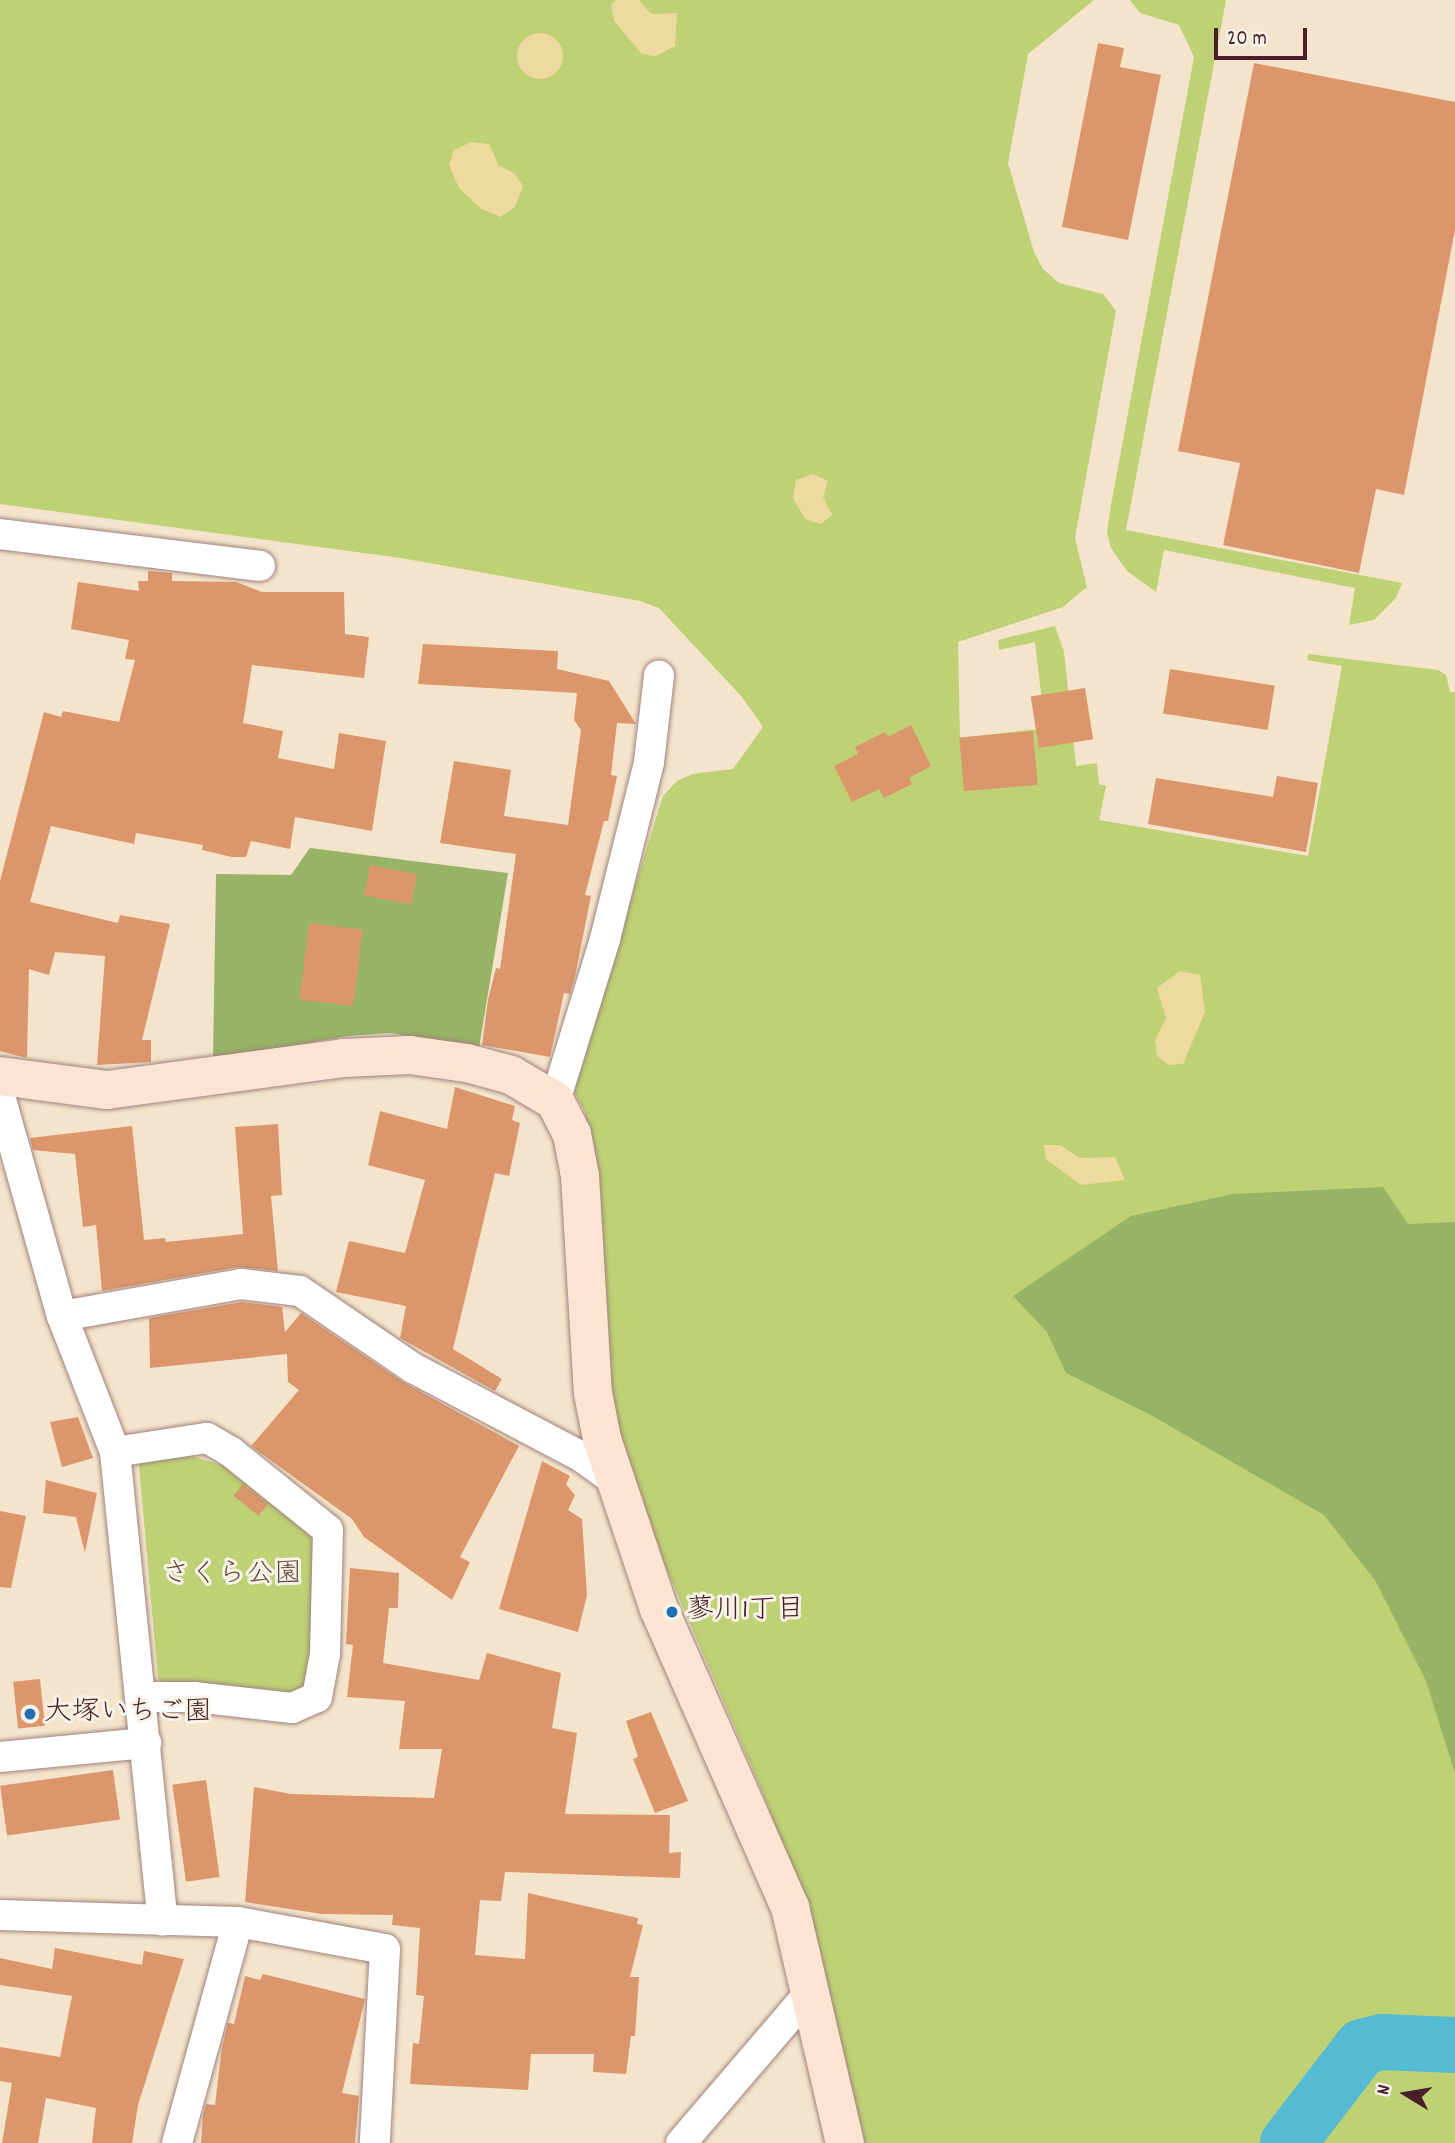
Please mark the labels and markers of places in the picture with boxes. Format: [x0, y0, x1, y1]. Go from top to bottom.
place label: 蓼川1丁目 [686, 1595, 804, 1629]
marker: 蓼川1丁目 [664, 1604, 680, 1620]
place label: 大塚いちご園 [44, 1697, 212, 1731]
marker: 大塚いちご園 [22, 1706, 38, 1722]

